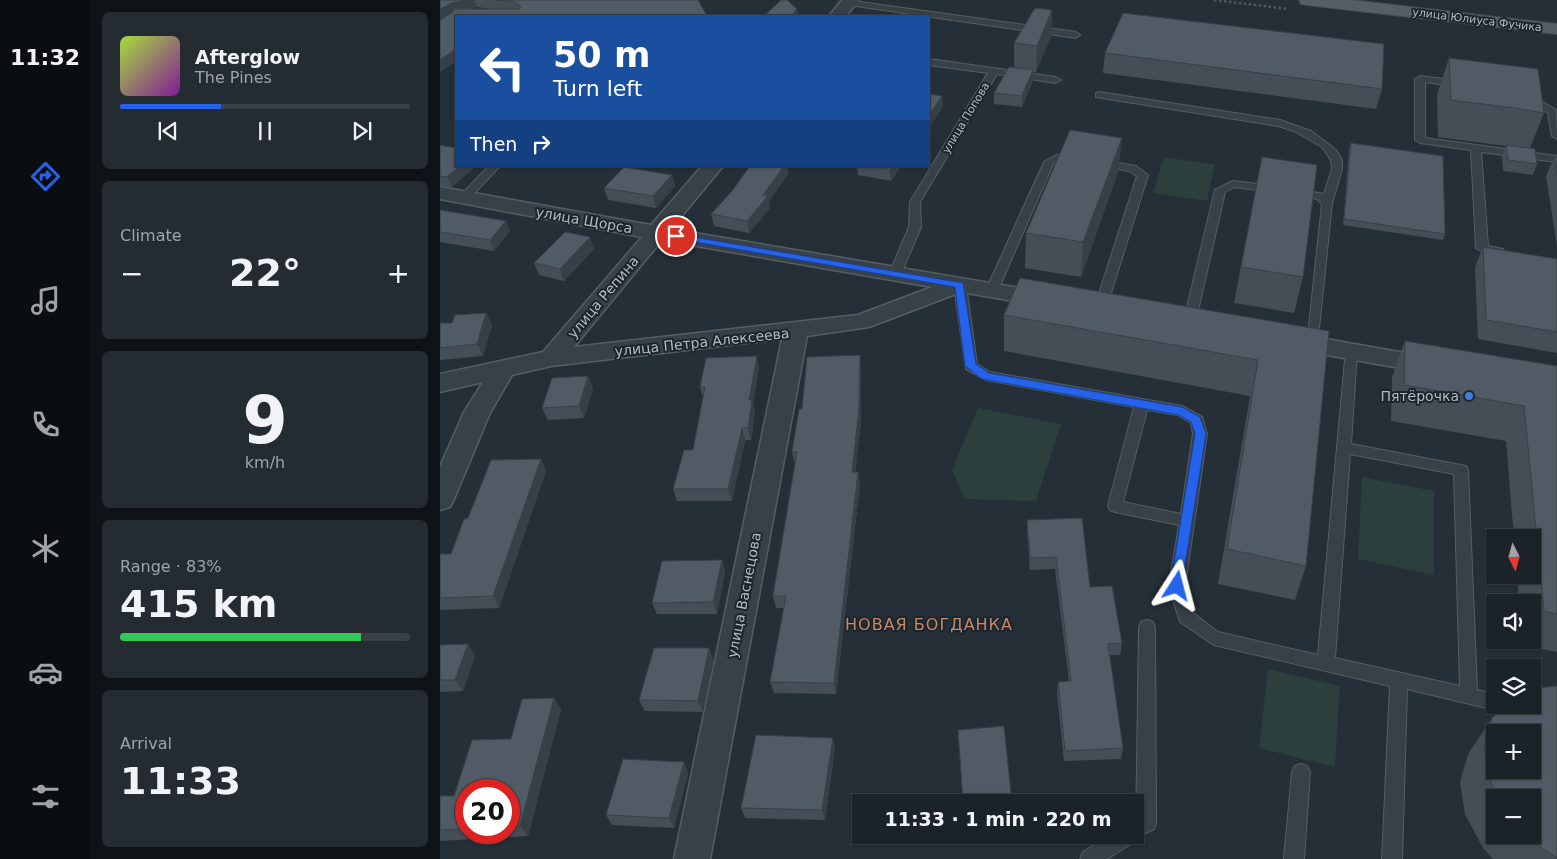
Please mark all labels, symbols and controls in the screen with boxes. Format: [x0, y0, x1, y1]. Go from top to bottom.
street label: улица Юлиуса Фучика [1412, 6, 1542, 34]
icon: left [470, 35, 535, 100]
text: 50 m [553, 35, 650, 75]
text: 11:32 [10, 45, 80, 70]
text: Afterglow [195, 46, 300, 68]
text: The Pines [195, 68, 272, 87]
text: Turn left [553, 76, 642, 101]
street label: улица Попова [940, 80, 992, 156]
icon: previous [154, 117, 182, 145]
icon: pause [251, 117, 279, 145]
icon: next [348, 117, 376, 145]
icon: right [527, 130, 555, 158]
text: Then [470, 133, 517, 155]
icon: directions [28, 159, 63, 194]
street label: улица Щорса [534, 204, 634, 236]
pin [655, 215, 697, 257]
icon: arrive [662, 222, 690, 250]
text: Climate [120, 226, 182, 245]
text: 22° [229, 251, 301, 295]
street label: улица Репина [564, 253, 642, 341]
text: − [120, 257, 143, 290]
text: + [387, 257, 410, 290]
icon: music [28, 283, 63, 318]
street label: улица Петра Алексеева [614, 325, 790, 359]
text: 9 [242, 383, 288, 458]
place label: Пятёрочка [1381, 388, 1459, 404]
marker: Пятёрочка [1463, 390, 1475, 402]
icon: phone [28, 407, 63, 442]
text: km/h [245, 453, 285, 472]
north arrow [1486, 529, 1541, 584]
map controls [1486, 529, 1541, 844]
icon: climate [28, 531, 63, 566]
street label: улица Васнецова [724, 531, 764, 659]
text: Range · 83% [120, 557, 222, 576]
position arrow [1150, 559, 1202, 611]
text: 415 km [120, 582, 277, 626]
button: sound [1486, 594, 1541, 649]
district label: НОВАЯ БОГДАНКА [845, 615, 1013, 634]
icon: car [28, 655, 63, 690]
button: layers [1486, 659, 1541, 714]
button: + [1486, 724, 1541, 779]
text: Arrival [120, 734, 172, 753]
text: 11:33 [120, 759, 241, 803]
icon: filters [28, 779, 63, 814]
speed limit sign: 20 [455, 779, 520, 844]
button: − [1486, 789, 1541, 844]
text: 11:33 · 1 min · 220 m [884, 808, 1112, 830]

